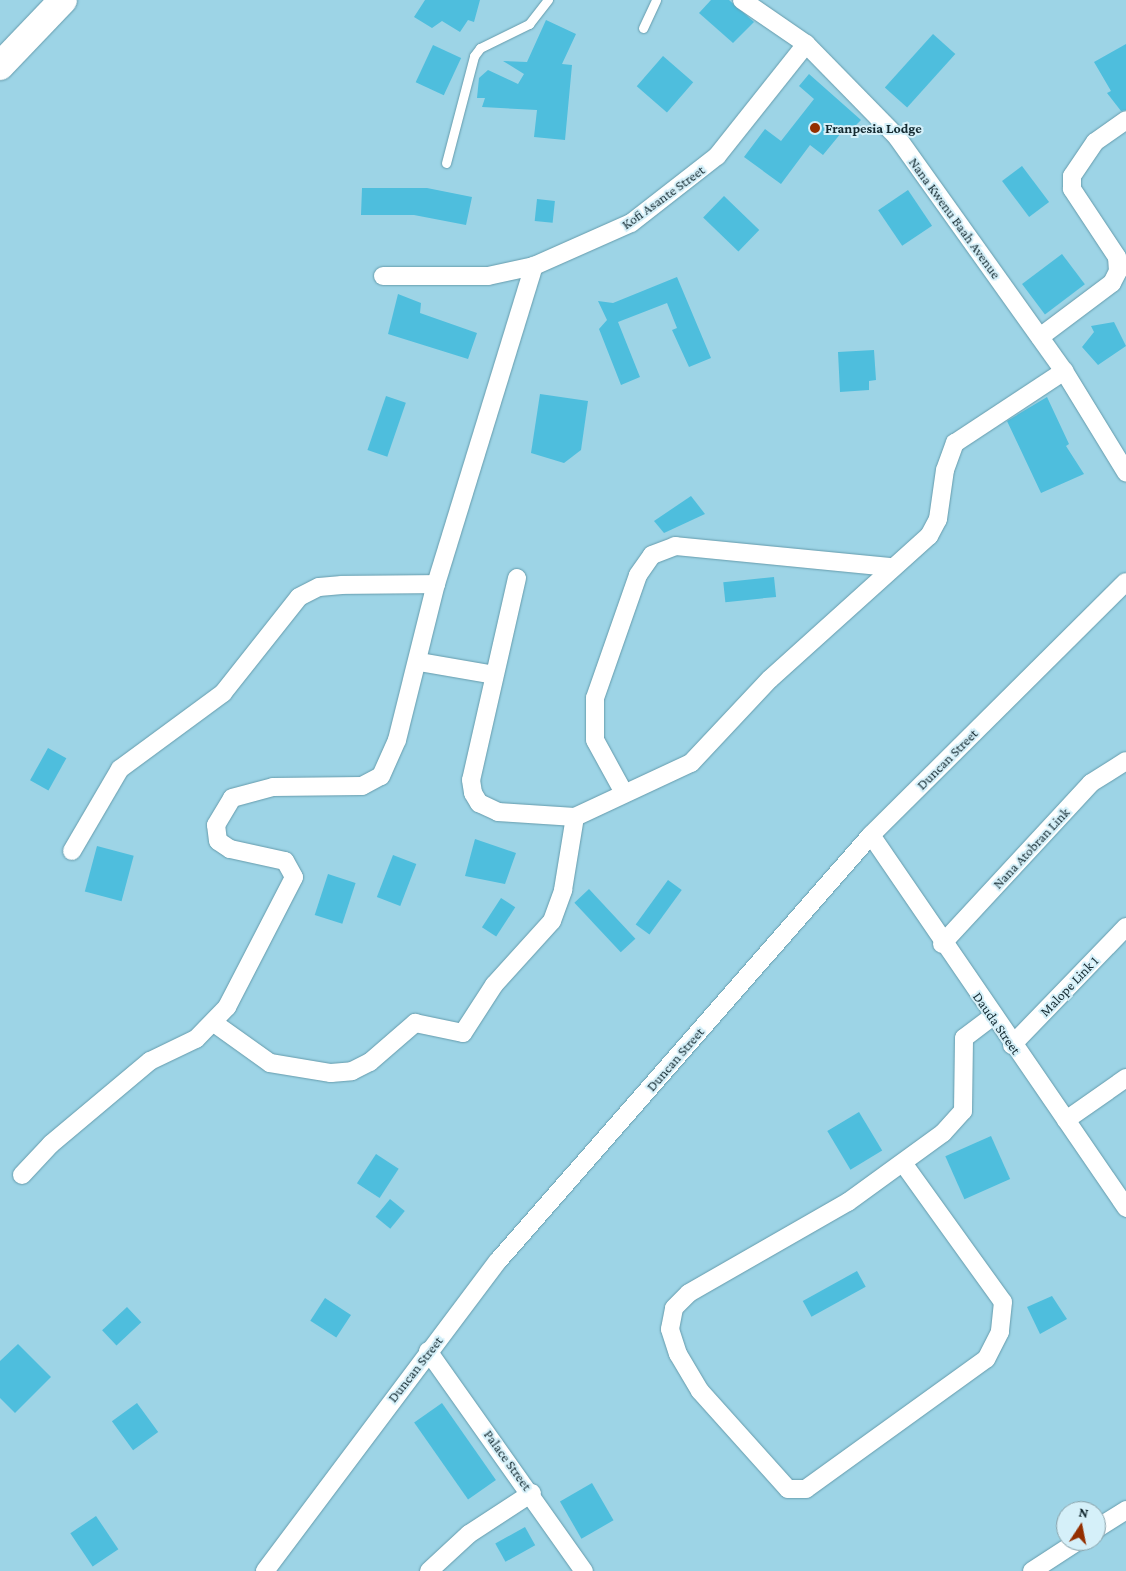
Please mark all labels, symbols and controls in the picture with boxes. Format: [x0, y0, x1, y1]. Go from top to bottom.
place label: Franpesia Lodge [825, 120, 922, 136]
marker: Franpesia Lodge [809, 122, 821, 134]
street label: Nana Kwenu Baah Avenue [905, 154, 1005, 282]
street label: Kofi Asante Street [618, 161, 708, 233]
street label: Duncan Street [913, 725, 981, 793]
street label: Nana Atobran Link [989, 804, 1073, 892]
street label: Malope Link 1 [1036, 952, 1102, 1020]
street label: Dauda Street [969, 988, 1025, 1058]
street label: Duncan Street [643, 1023, 707, 1095]
street label: Duncan Street [384, 1333, 446, 1405]
street label: Palace Street [480, 1426, 536, 1494]
north arrow [1056, 1501, 1106, 1551]
text: N [1077, 1503, 1090, 1521]

